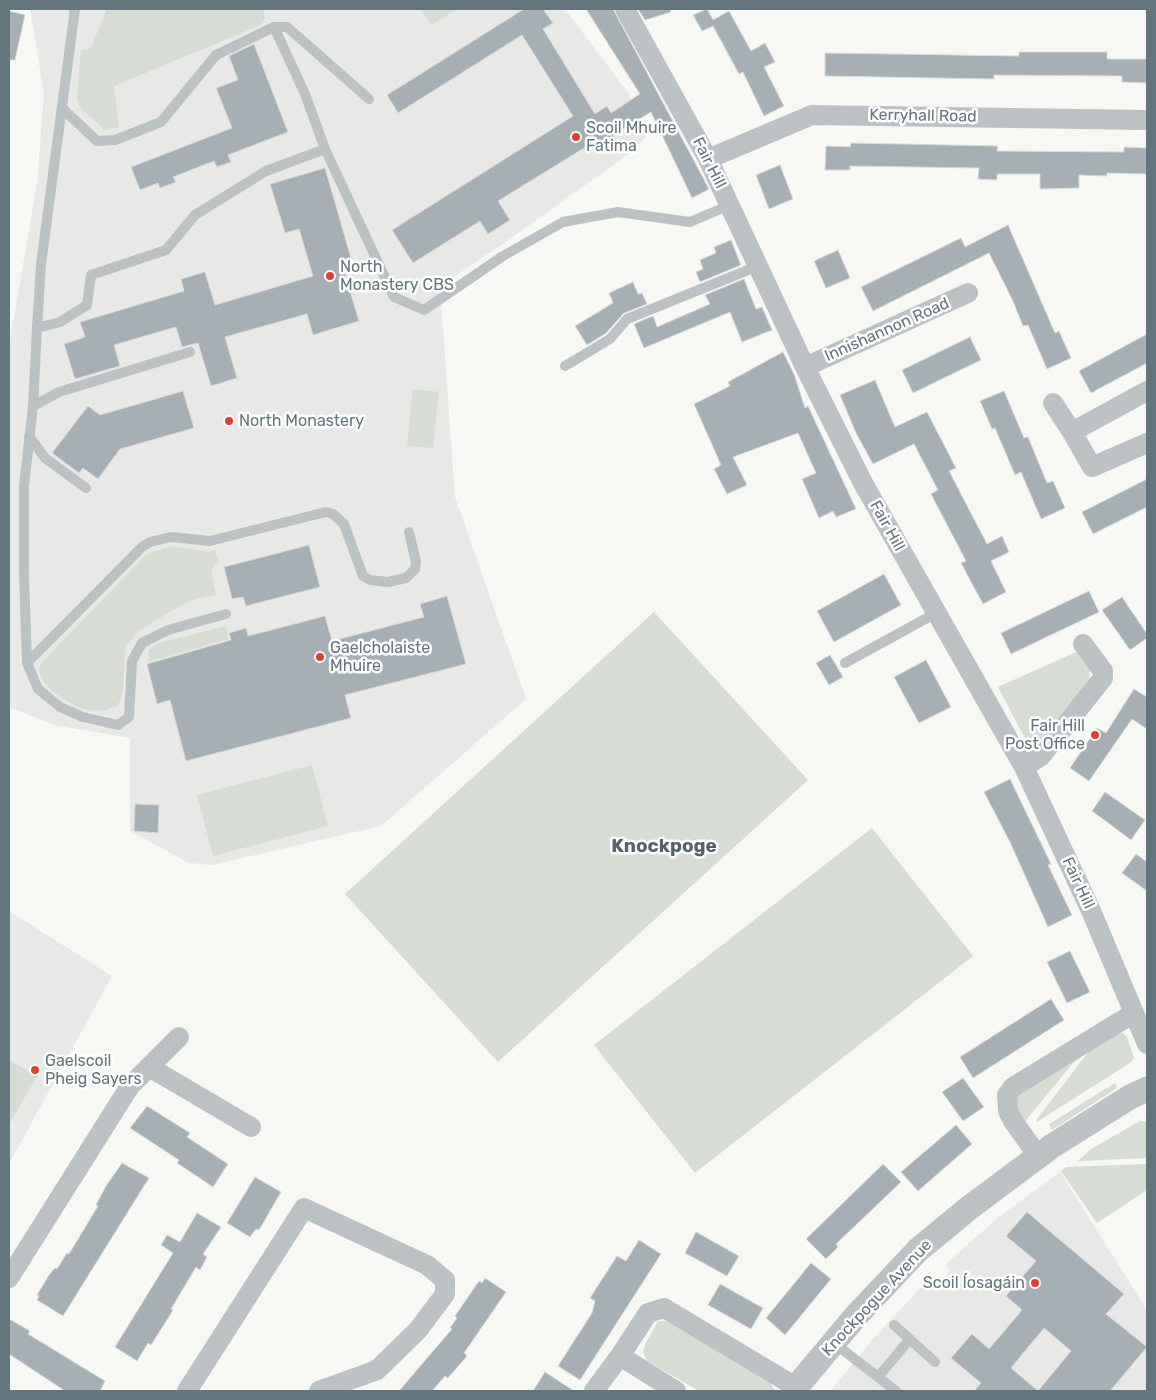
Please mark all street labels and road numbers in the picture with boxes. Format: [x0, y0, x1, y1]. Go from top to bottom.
street label: Kerryhall Road [869, 105, 977, 127]
street label: Fair Hill [688, 134, 730, 192]
street label: Innishannon Road [822, 294, 952, 366]
street label: Fair Hill [865, 497, 909, 555]
street label: Fair Hill [1058, 854, 1098, 912]
street label: Knockpogue Avenue [818, 1236, 936, 1360]

